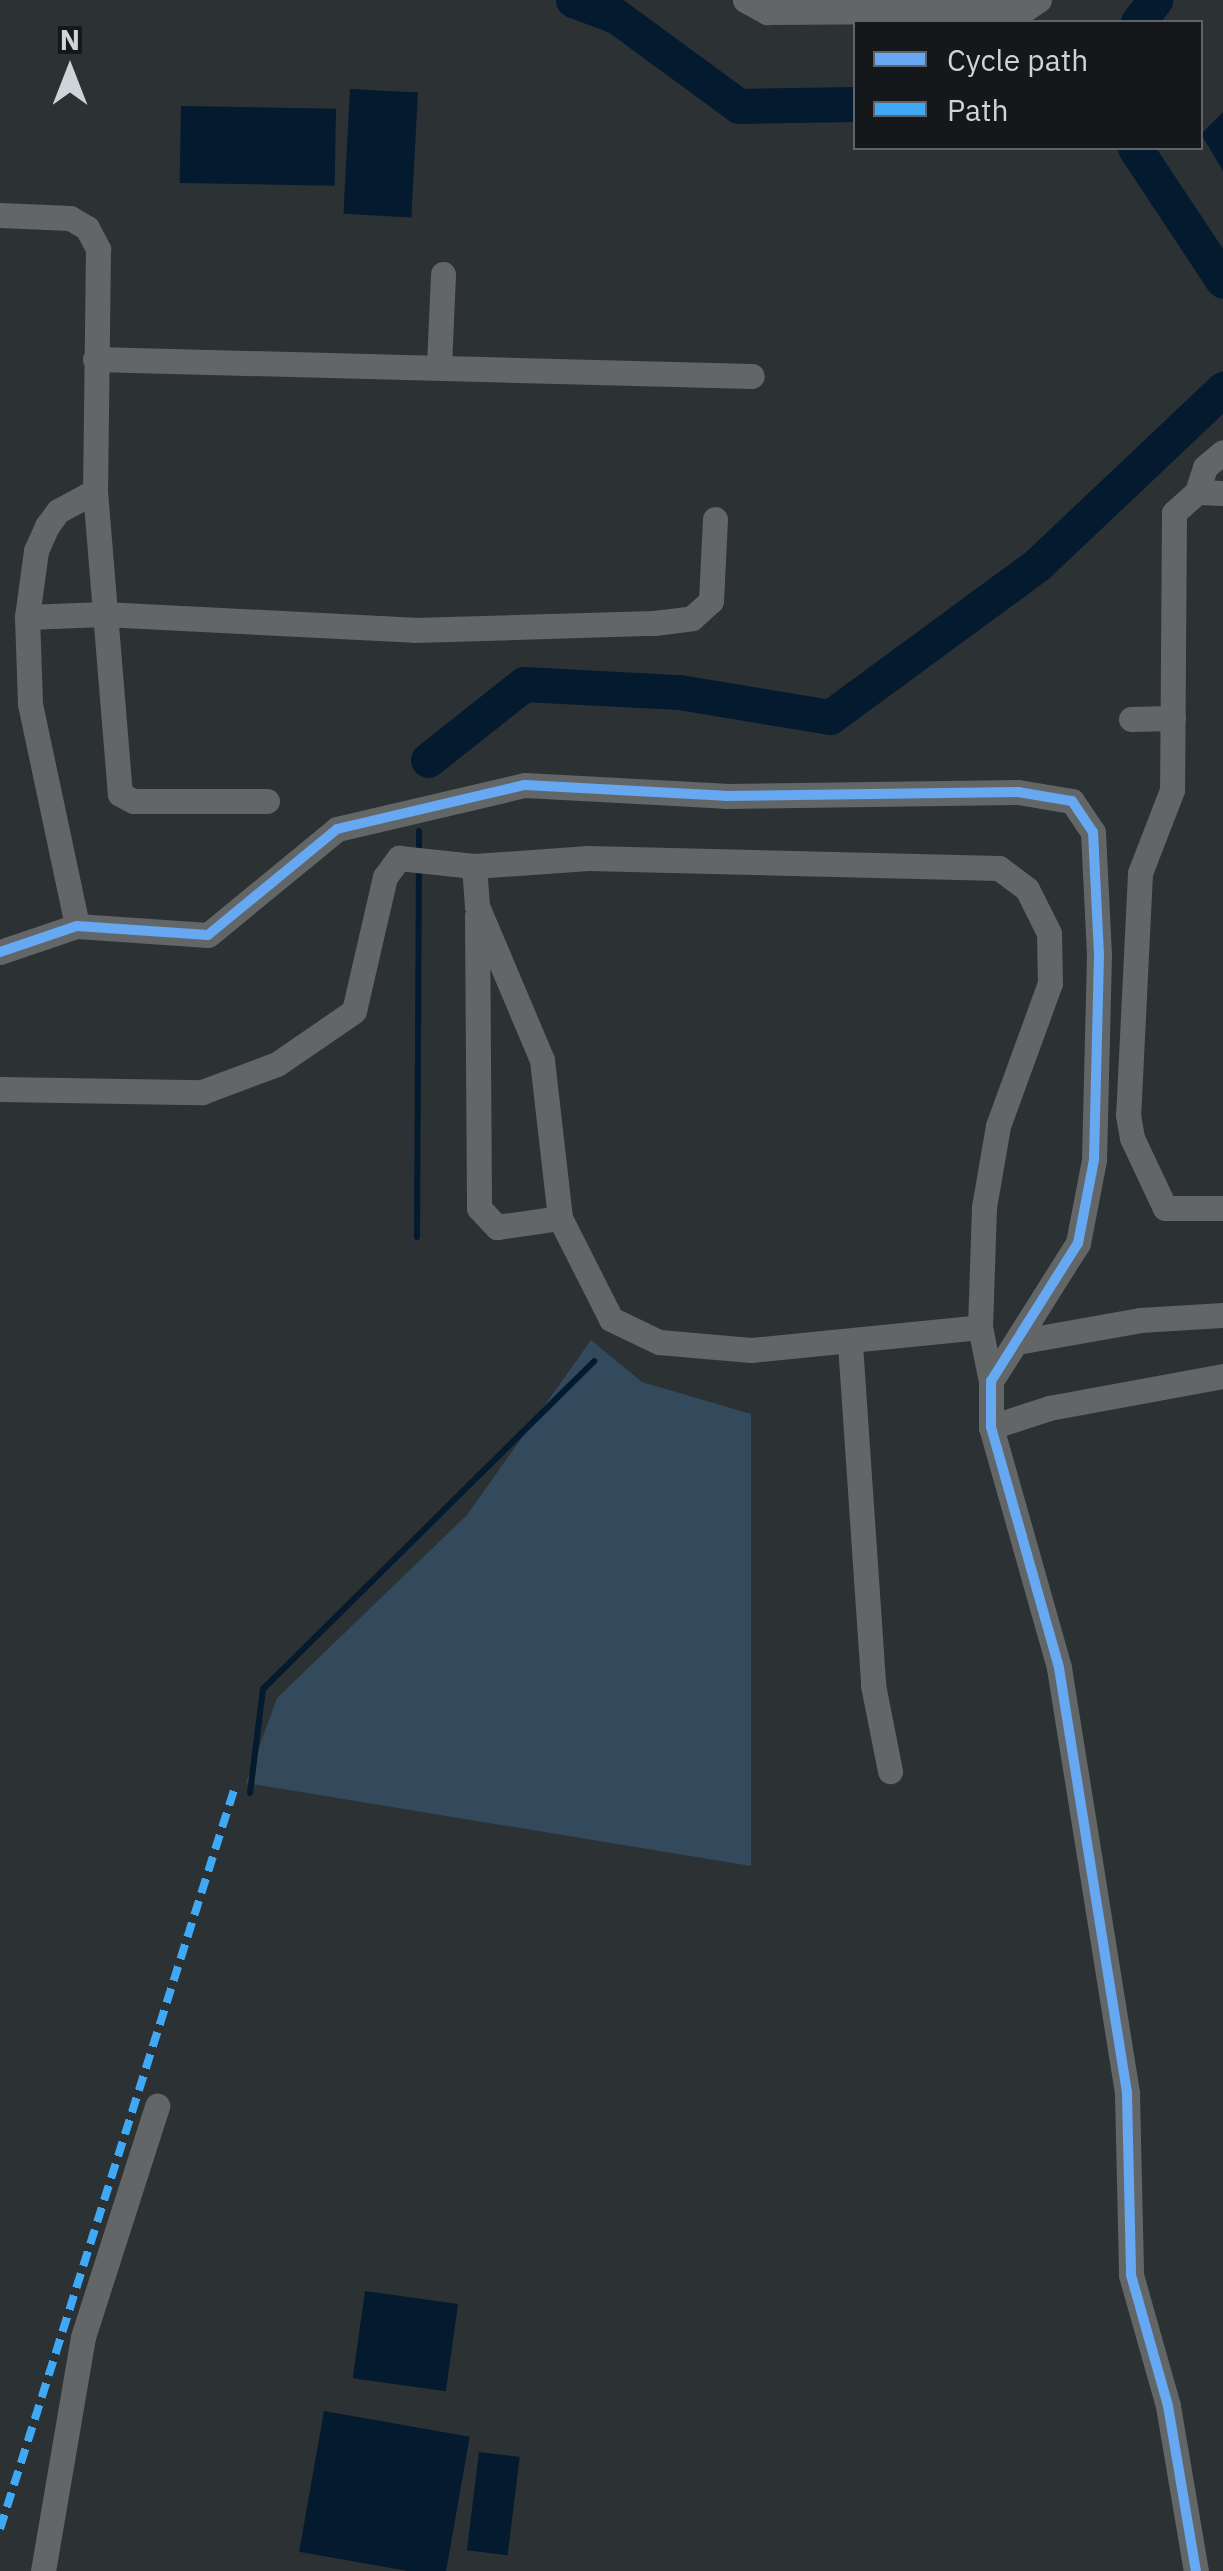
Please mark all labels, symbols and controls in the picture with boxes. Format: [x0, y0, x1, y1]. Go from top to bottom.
north arrow [20, 20, 120, 120]
legend [853, 20, 1203, 150]
text: N [60, 21, 80, 58]
text: Cycle path [947, 40, 1088, 79]
text: Path [947, 90, 1008, 129]

